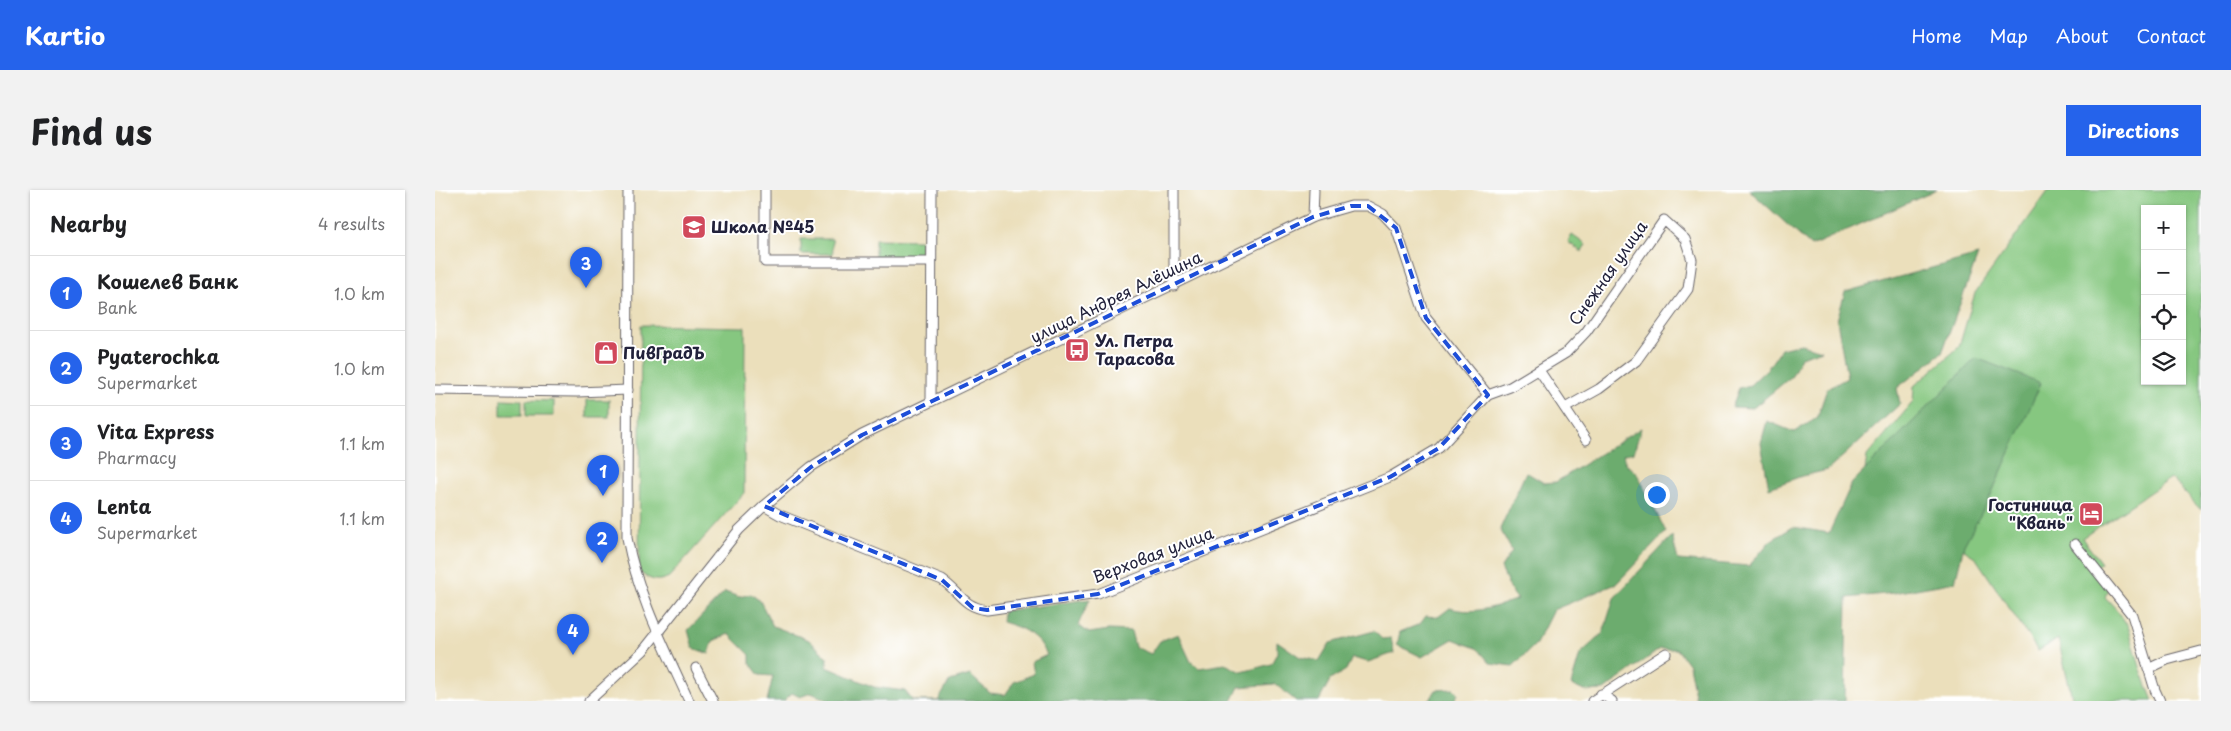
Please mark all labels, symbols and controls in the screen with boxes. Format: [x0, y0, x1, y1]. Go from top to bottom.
text: Kartio [25, 17, 105, 53]
text: Home [1911, 22, 1961, 49]
text: Map [1989, 22, 2028, 49]
text: About [2056, 22, 2108, 49]
text: Contact [2136, 22, 2206, 49]
text: Find us [30, 104, 152, 157]
button: Directions [2066, 105, 2201, 156]
map controls [2141, 205, 2186, 385]
button: + [2141, 205, 2186, 250]
text: Nearby [50, 207, 127, 239]
text: 4 results [318, 211, 385, 235]
school or university icon: Школа №45 [681, 214, 707, 240]
place label: Школа №45 [711, 214, 814, 238]
street label: Снежная улица [1562, 215, 1652, 330]
street label: улица Андрея Алёшина [1026, 244, 1205, 348]
pin: 3 [570, 247, 602, 288]
button: − [2141, 250, 2186, 295]
text: Кошелев Банк [97, 267, 238, 295]
text: 1 [62, 281, 70, 305]
text: 1.0 km [334, 281, 385, 305]
text: Bank [97, 295, 137, 319]
button: locate [2141, 295, 2186, 340]
place label: Ул. Петра Тарасова [1095, 328, 1175, 370]
bus stop icon: Ул. Петра Тарасова [1064, 337, 1090, 363]
shop icon: ПивГрадЪ [593, 340, 619, 366]
place label: ПивГрадЪ [623, 340, 705, 364]
button: layers [2141, 340, 2186, 385]
text: Pyaterochka [97, 342, 220, 370]
text: 2 [60, 356, 72, 380]
text: 1.0 km [334, 356, 385, 380]
text: Supermarket [97, 370, 197, 394]
text: Vita Express [97, 417, 214, 445]
text: 3 [61, 431, 71, 455]
text: 1.1 km [339, 431, 385, 455]
text: Pharmacy [97, 445, 177, 469]
pin: 1 [587, 455, 619, 496]
your location [1644, 482, 1670, 508]
text: Lenta [97, 492, 151, 520]
place label: Гостиница "Квань" [1988, 492, 2073, 534]
hotel icon: Гостиница "Квань" [2078, 501, 2104, 527]
text: 4 [61, 506, 71, 530]
text: 1.1 km [339, 506, 385, 530]
text: Supermarket [97, 520, 197, 544]
street label: Верховая улица [1089, 520, 1217, 588]
pin: 2 [586, 522, 618, 563]
pin: 4 [557, 614, 589, 655]

